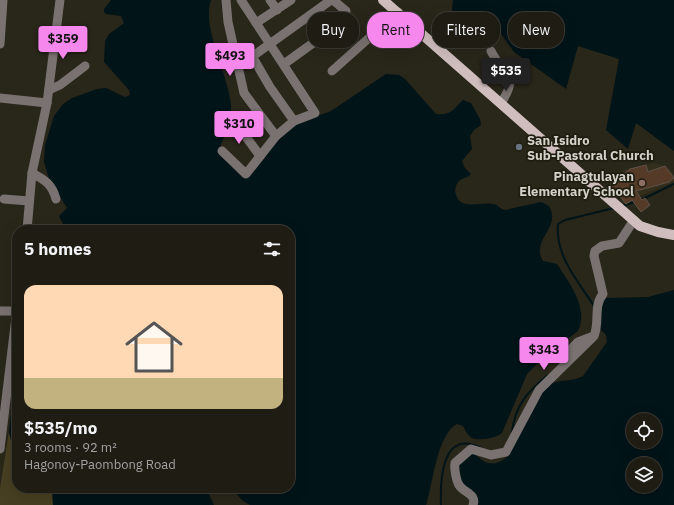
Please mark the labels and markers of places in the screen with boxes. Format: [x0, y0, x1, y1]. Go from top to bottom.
pin: $359 [39, 26, 87, 60]
pin: $493 [206, 43, 254, 77]
pin: $535 [482, 58, 530, 92]
pin: $310 [215, 111, 263, 145]
place label: San Isidro Sub-Pastoral Church [527, 132, 654, 164]
marker: San Isidro Sub-Pastoral Church [514, 142, 524, 152]
place label: Pinagtulayan Elementary School [519, 168, 634, 200]
marker: Pinagtulayan Elementary School [637, 178, 647, 188]
pin: $343 [520, 337, 568, 371]

